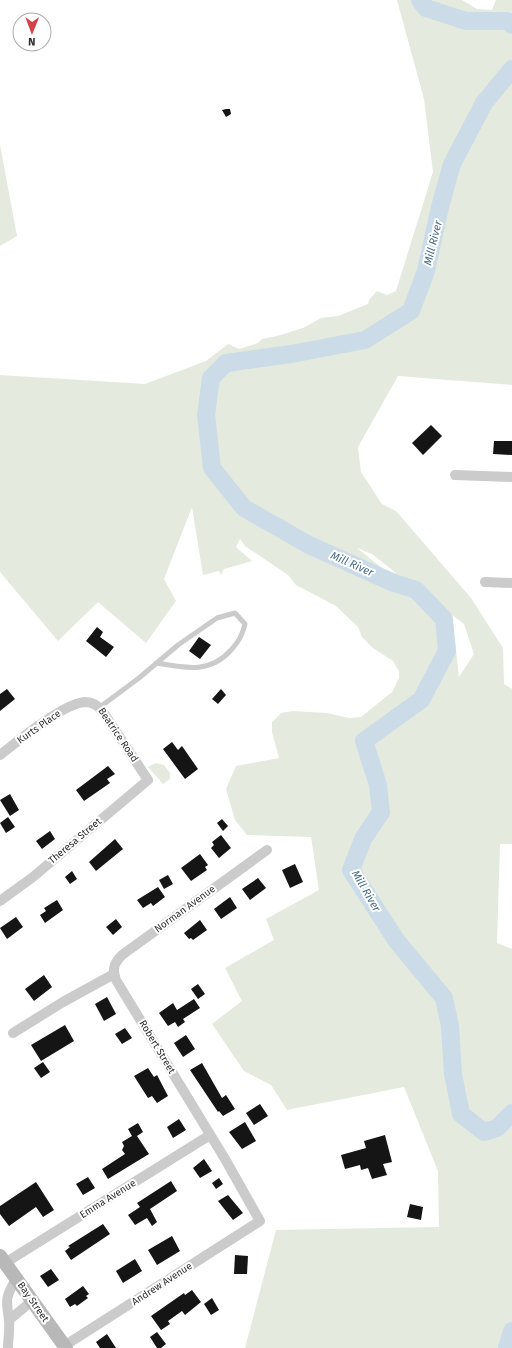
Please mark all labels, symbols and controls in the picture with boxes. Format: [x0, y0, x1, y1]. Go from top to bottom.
north arrow [12, 12, 52, 52]
text: N [28, 35, 36, 48]
water label: Mill River [421, 219, 445, 267]
water label: Mill River [329, 549, 376, 580]
street label: Beatrice Road [95, 706, 141, 764]
street label: Kurts Place [15, 708, 63, 746]
street label: Theresa Street [46, 815, 104, 867]
water label: Mill River [349, 868, 383, 915]
street label: Norman Avenue [152, 883, 218, 935]
street label: Robert Street [136, 1018, 178, 1076]
street label: Emma Avenue [78, 1177, 138, 1221]
street label: Andrew Avenue [130, 1260, 194, 1308]
street label: Bay Street [15, 1280, 51, 1325]

